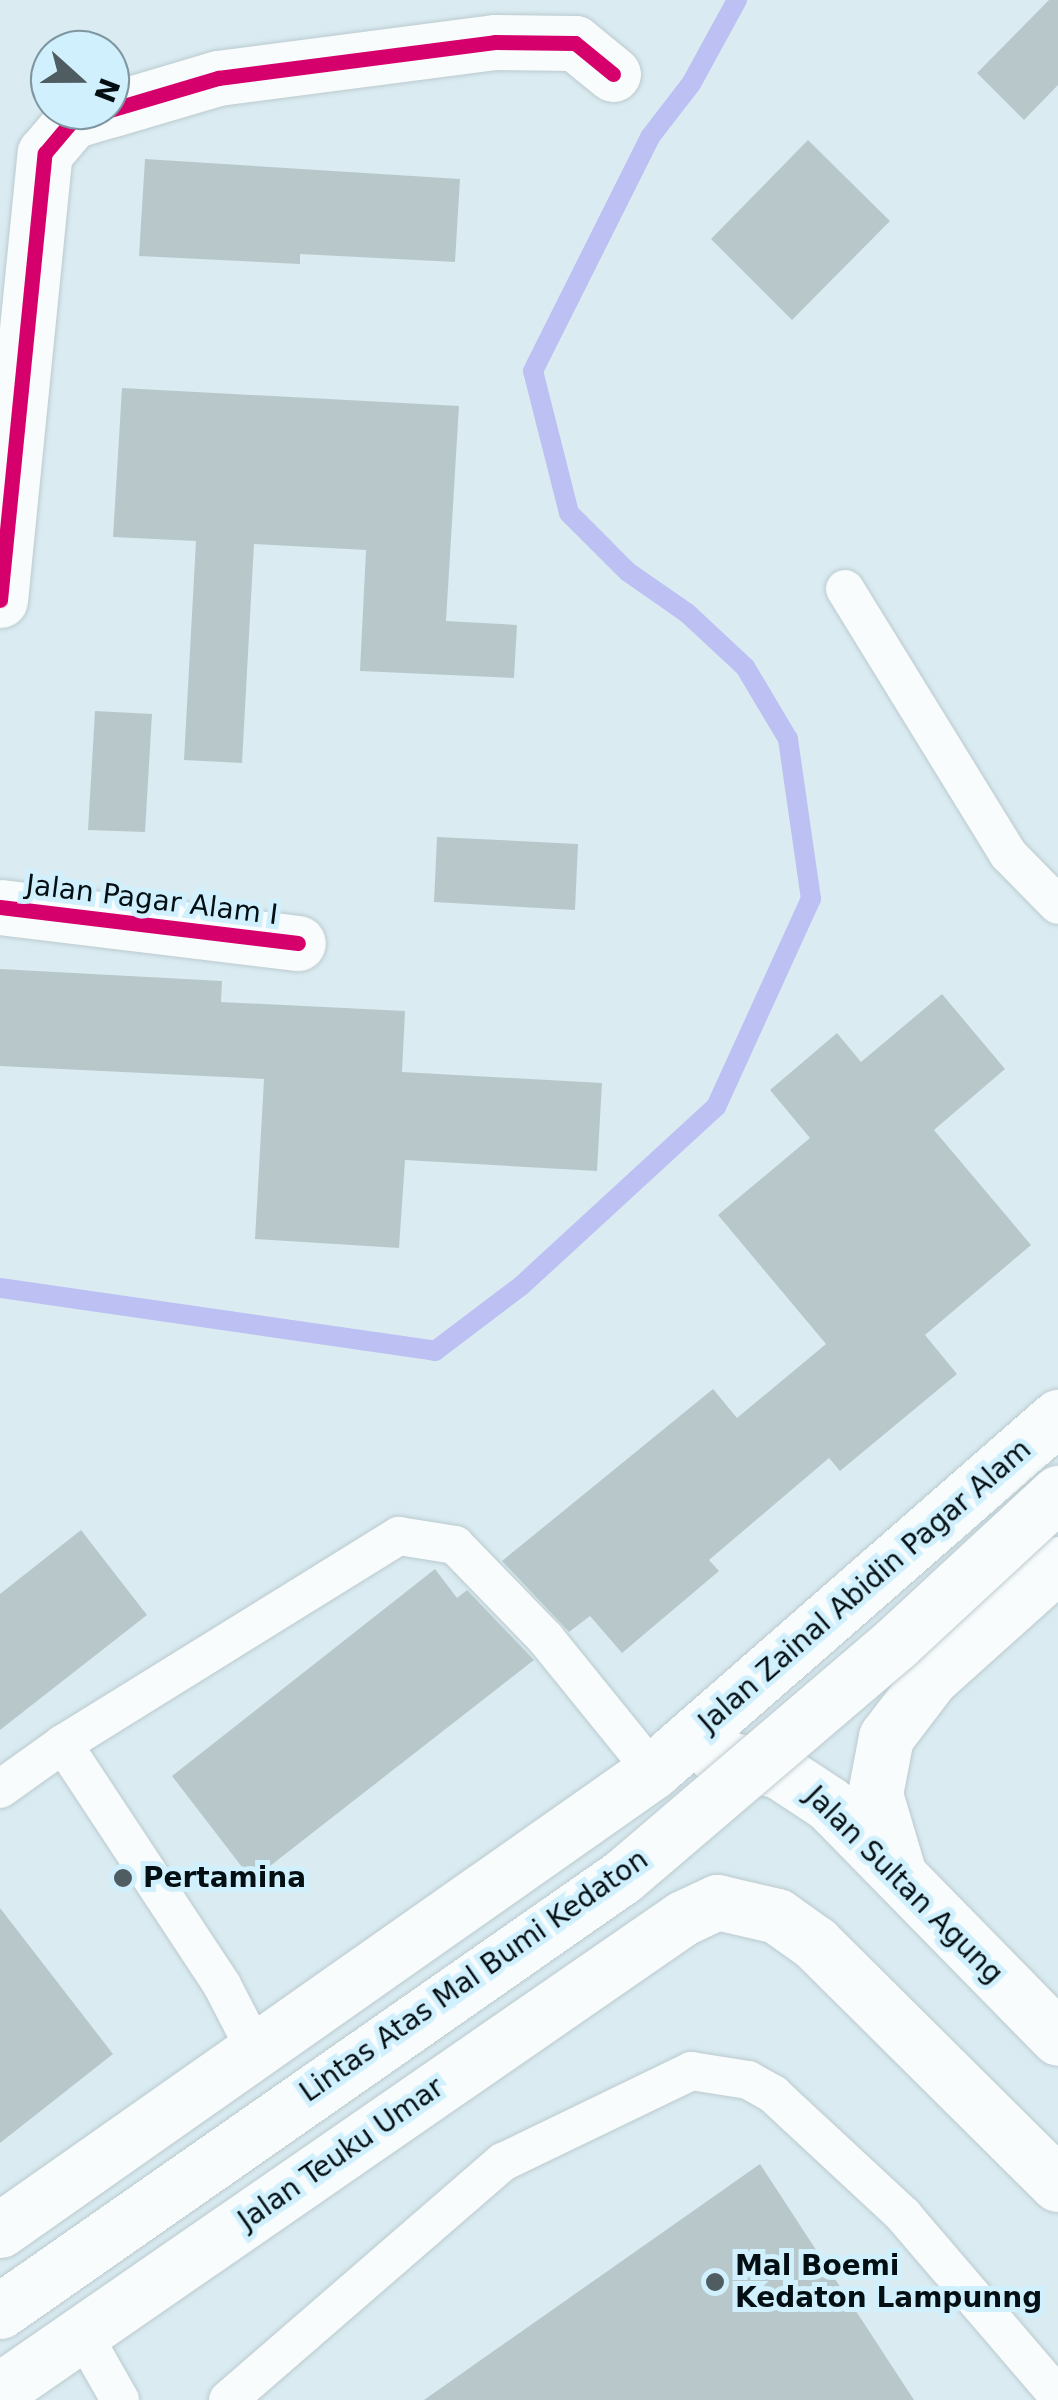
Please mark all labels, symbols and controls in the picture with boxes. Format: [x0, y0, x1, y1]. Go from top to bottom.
north arrow [30, 30, 130, 130]
text: N [87, 73, 126, 107]
street label: Jalan Pagar Alam I [24, 868, 280, 932]
street label: Jalan Zainal Abidin Pagar Alam [692, 1433, 1038, 1739]
street label: Jalan Sultan Agung [798, 1779, 1010, 1991]
street label: Lintas Atas Mal Bumi Kedaton [294, 1843, 654, 2109]
place label: Pertamina [143, 1861, 306, 1895]
marker: Pertamina [112, 1867, 134, 1889]
street label: Jalan Teuku Umar [232, 2071, 450, 2237]
place label: Mal Boemi Kedaton Lampunng [735, 2249, 1042, 2315]
marker: Mal Boemi Kedaton Lampunng [704, 2271, 726, 2293]

